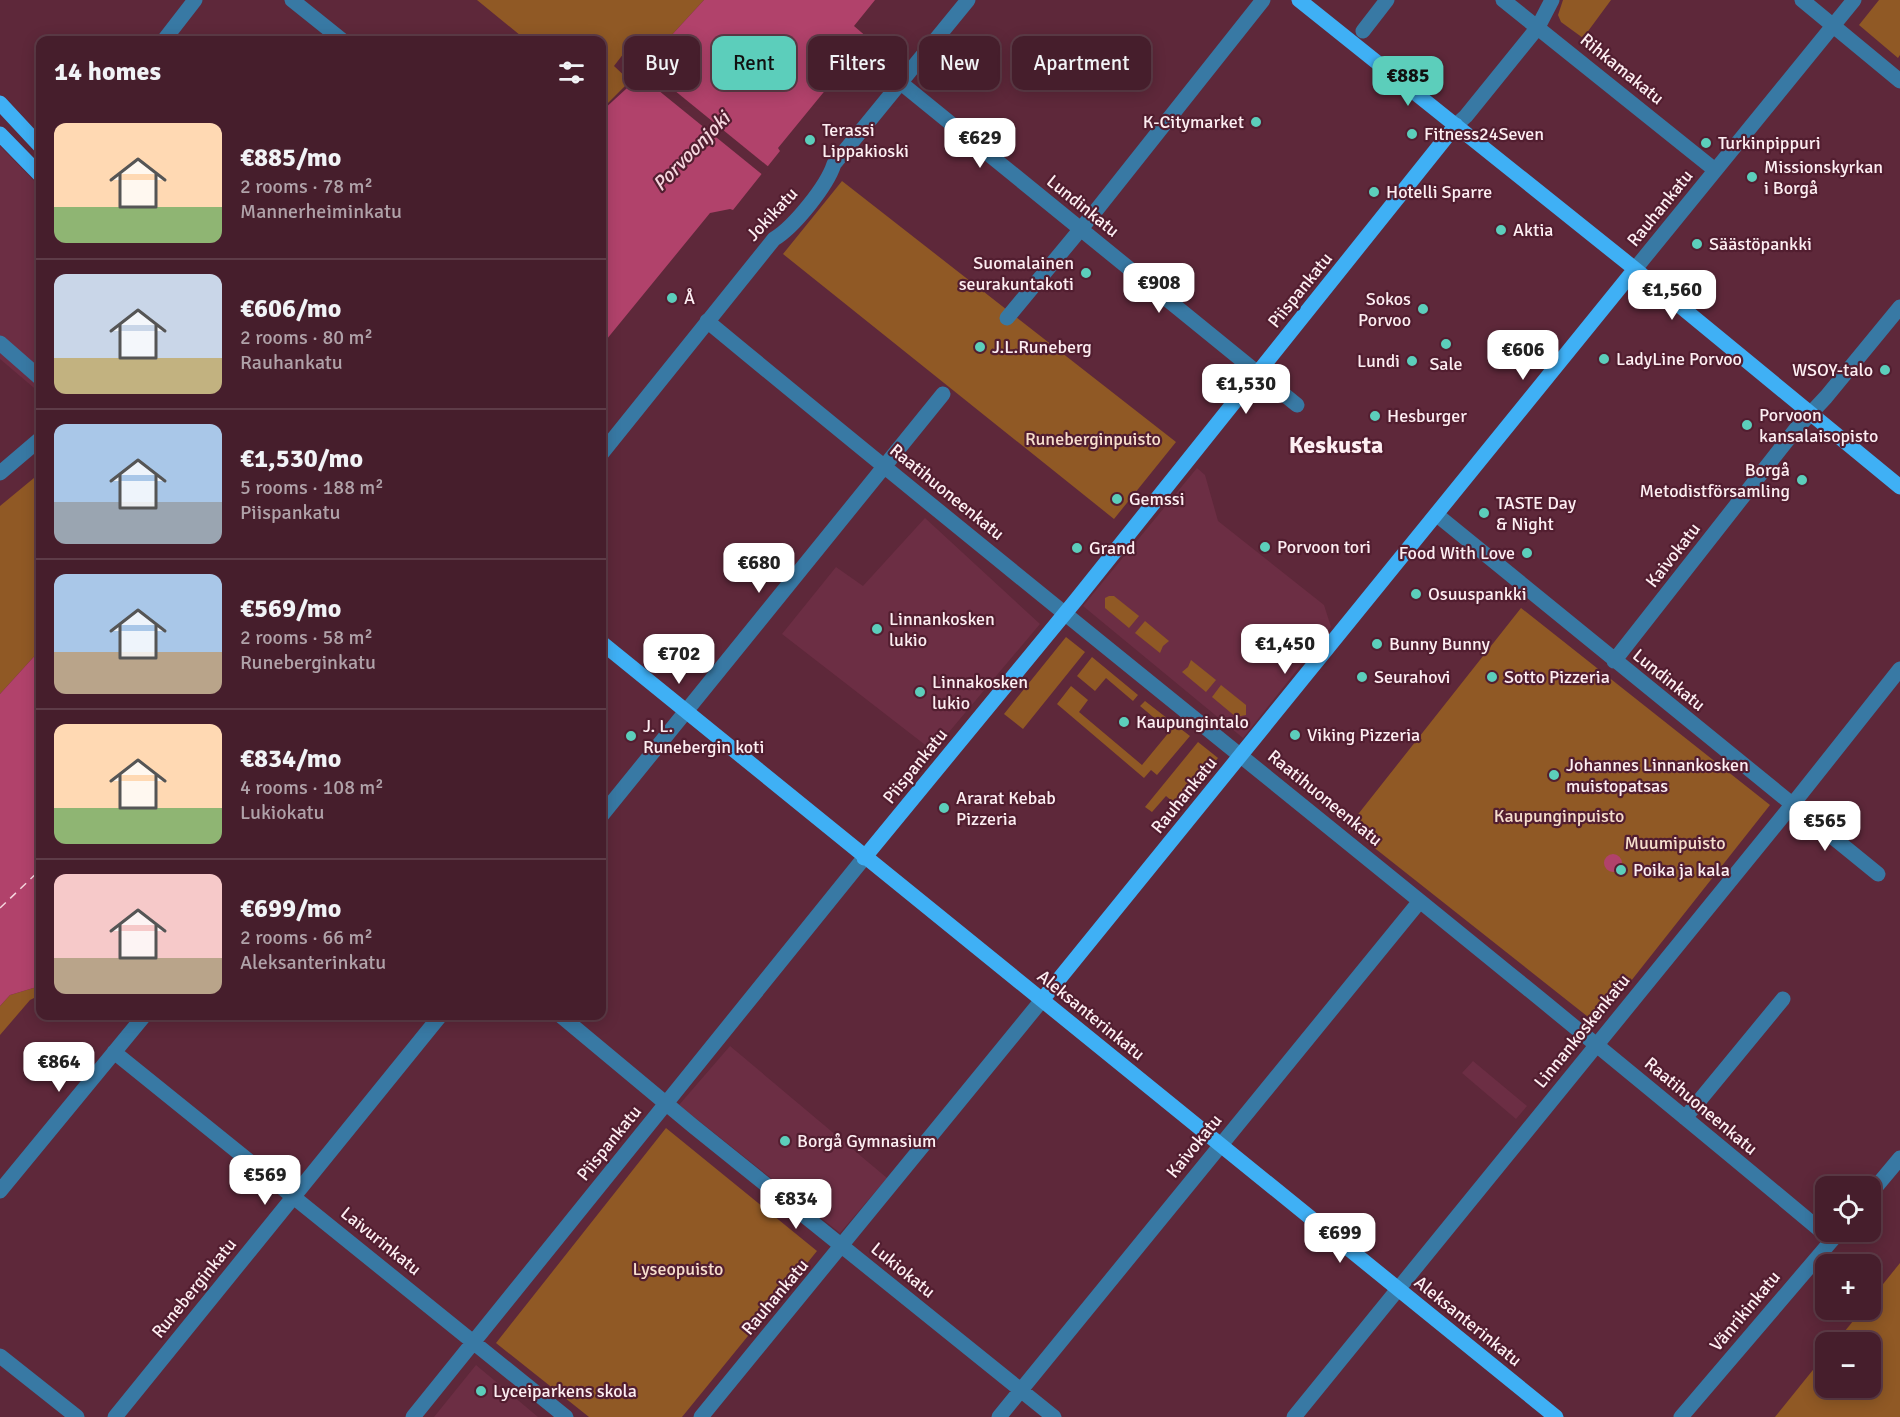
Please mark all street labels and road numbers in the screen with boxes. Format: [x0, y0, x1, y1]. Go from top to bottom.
street label: Rihkamakatu [1576, 29, 1668, 109]
street label: Rauhankatu [1622, 165, 1698, 251]
street label: Lundinkatu [1042, 170, 1124, 242]
street label: Jokikatu [742, 183, 802, 245]
street label: Piispankatu [1263, 248, 1337, 332]
street label: Raatihuoneenkatu [885, 439, 1009, 545]
street label: Kaivokatu [1641, 518, 1705, 592]
street label: Lundinkatu [1628, 644, 1710, 716]
street label: Piispankatu [878, 724, 952, 808]
street label: Raatihuoneenkatu [1263, 745, 1387, 851]
street label: Rauhankatu [1146, 752, 1222, 838]
street label: Aleksanterinkatu [1033, 965, 1149, 1065]
street label: Linnankoskenkatu [1529, 970, 1635, 1092]
street label: Raatihuoneenkatu [1640, 1052, 1762, 1160]
street label: Piispankatu [572, 1101, 646, 1185]
street label: Kaivokatu [1162, 1110, 1226, 1182]
street label: Laivurinkatu [336, 1202, 426, 1280]
street label: Runeberginkatu [147, 1234, 241, 1342]
street label: Lukiokatu [867, 1238, 939, 1302]
street label: Rauhankatu [737, 1254, 813, 1340]
street label: Vänrikinkatu [1705, 1266, 1785, 1356]
street label: Aleksanterinkatu [1410, 1271, 1526, 1371]

